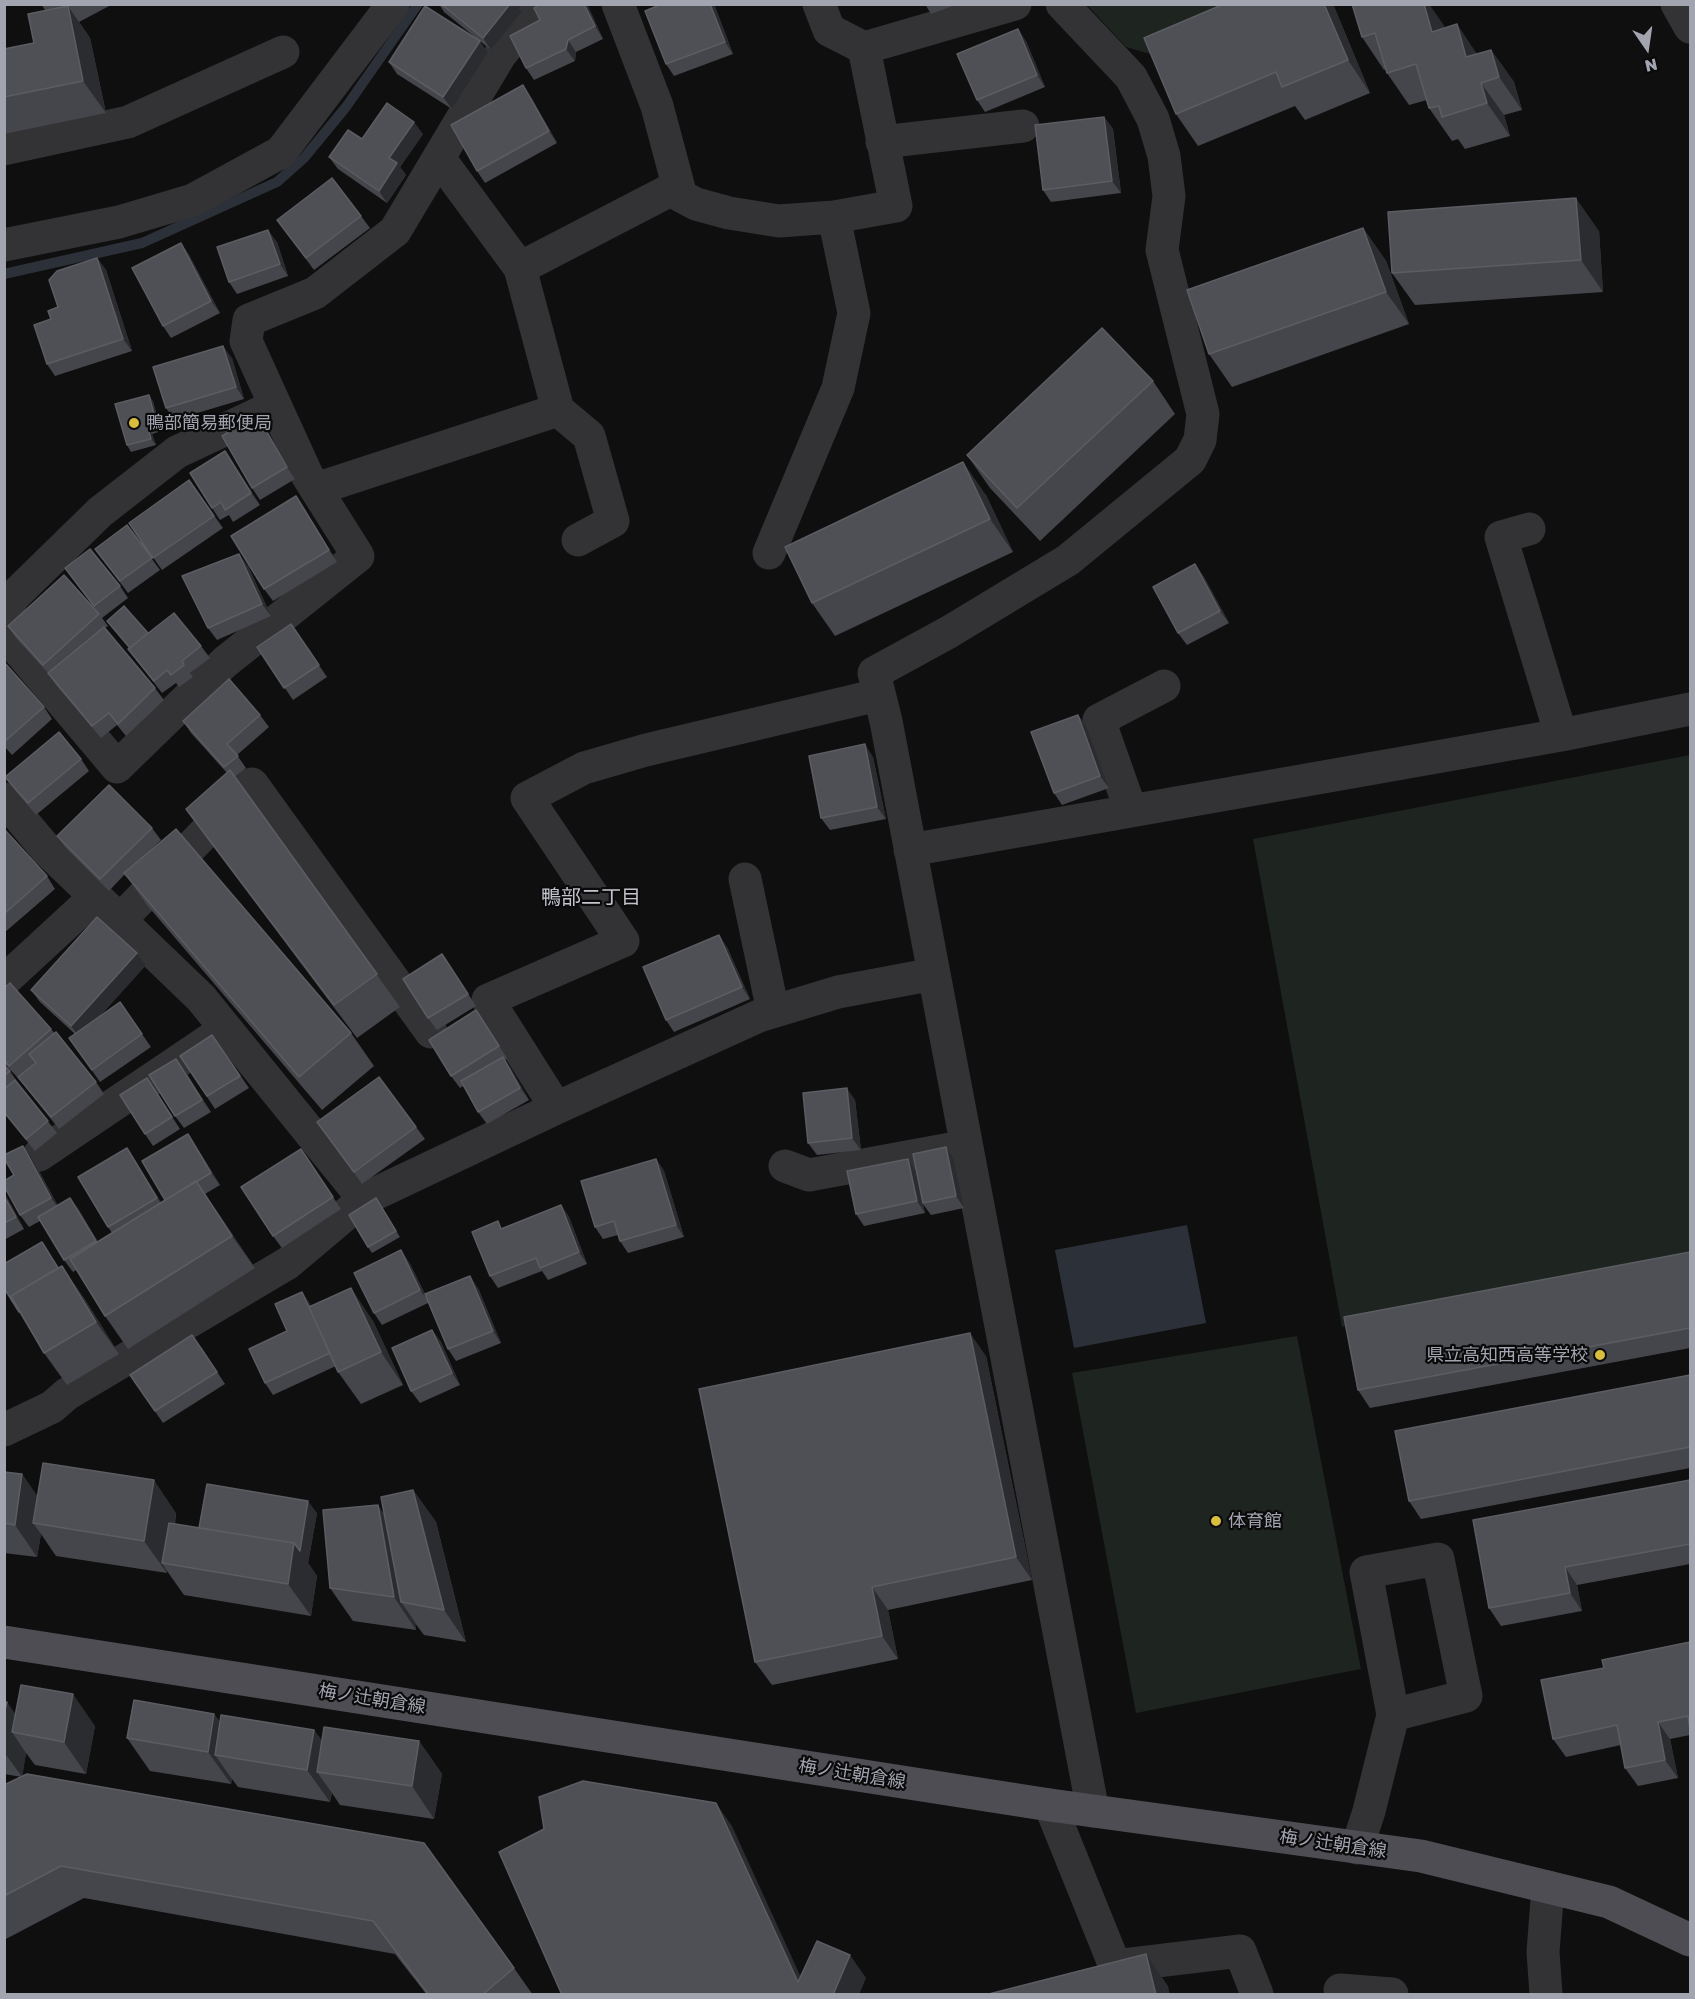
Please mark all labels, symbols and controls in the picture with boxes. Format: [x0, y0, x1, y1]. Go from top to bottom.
north arrow [1617, 18, 1677, 78]
text: N [1643, 54, 1659, 77]
place label: 鴨部簡易郵便局 [146, 412, 272, 434]
marker: 鴨部簡易郵便局 [127, 416, 141, 430]
district label: 鴨部二丁目 [541, 886, 641, 910]
place label: 県立高知西高等学校 [1426, 1344, 1588, 1366]
marker: 県立高知西高等学校 [1593, 1348, 1607, 1362]
place label: 体育館 [1228, 1510, 1282, 1532]
marker: 体育館 [1209, 1514, 1223, 1528]
street label: 梅ノ辻朝倉線 [317, 1680, 427, 1718]
street label: 梅ノ辻朝倉線 [797, 1755, 907, 1793]
street label: 梅ノ辻朝倉線 [1278, 1826, 1388, 1862]

